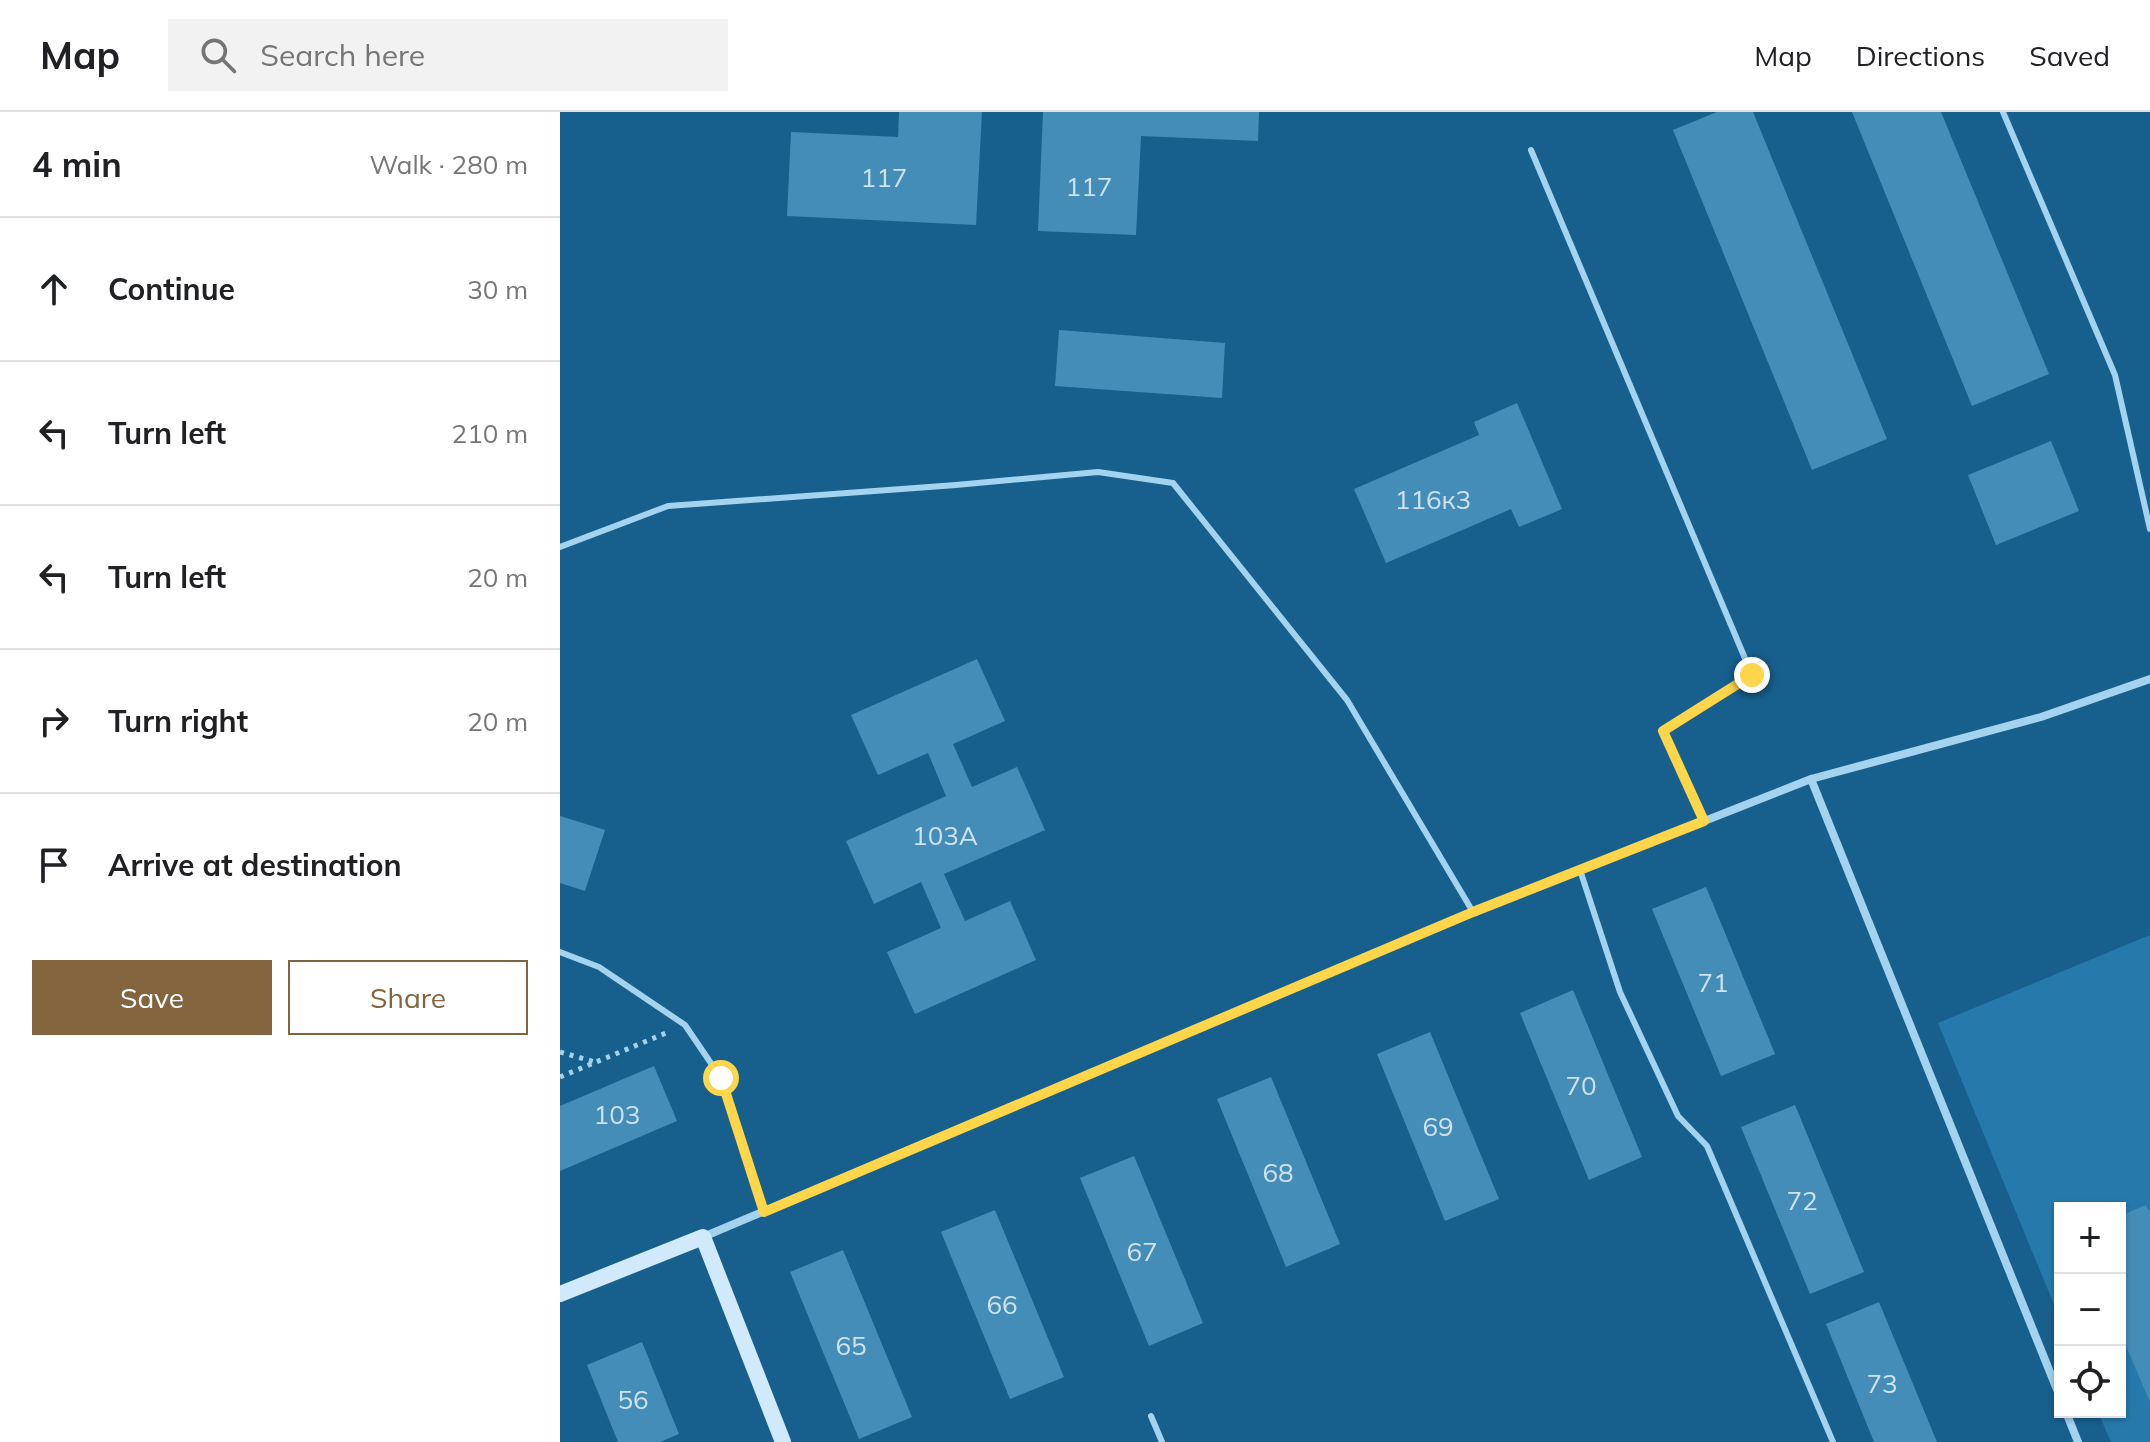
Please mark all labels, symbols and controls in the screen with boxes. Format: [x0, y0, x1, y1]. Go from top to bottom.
search box [168, 19, 728, 91]
text: Map [40, 31, 120, 79]
icon: search [196, 33, 240, 77]
text: Search here [260, 36, 425, 74]
text: Map [1754, 38, 1812, 73]
text: Directions [1856, 38, 1985, 73]
text: Saved [2029, 38, 2110, 73]
text: 4 min [32, 143, 122, 186]
text: Walk · 280 m [369, 148, 528, 181]
house number: 117 [861, 161, 907, 194]
house number: 117 [1066, 170, 1112, 203]
icon: ahead [32, 267, 76, 311]
text: Continue [108, 270, 235, 308]
text: 30 m [467, 273, 528, 306]
icon: left [32, 411, 76, 455]
text: Turn left [108, 414, 226, 452]
text: 210 m [452, 417, 528, 450]
house number: 116к3 [1395, 483, 1471, 516]
icon: left [32, 555, 76, 599]
text: Turn left [108, 558, 226, 596]
text: 20 m [467, 561, 528, 594]
route end [1734, 657, 1770, 693]
icon: right [32, 699, 76, 743]
text: Turn right [108, 702, 248, 740]
text: 20 m [467, 705, 528, 738]
house number: 103А [912, 819, 978, 852]
icon: arrive [32, 843, 76, 887]
text: Arrive at destination [108, 846, 402, 884]
button: Save [32, 960, 272, 1035]
button: Share [288, 960, 528, 1035]
house number: 71 [1697, 966, 1729, 999]
route start [703, 1060, 739, 1096]
house number: 70 [1565, 1069, 1597, 1102]
house number: 103 [594, 1098, 640, 1131]
house number: 69 [1422, 1110, 1454, 1143]
house number: 68 [1262, 1156, 1294, 1189]
house number: 72 [1786, 1184, 1818, 1217]
map controls [2054, 1202, 2126, 1418]
button: + [2054, 1202, 2126, 1274]
house number: 67 [1126, 1235, 1158, 1268]
button: − [2054, 1274, 2126, 1346]
house number: 66 [986, 1288, 1018, 1321]
house number: 65 [835, 1329, 867, 1362]
button: locate [2054, 1346, 2126, 1418]
house number: 73 [1866, 1367, 1898, 1400]
house number: 56 [617, 1383, 649, 1416]

